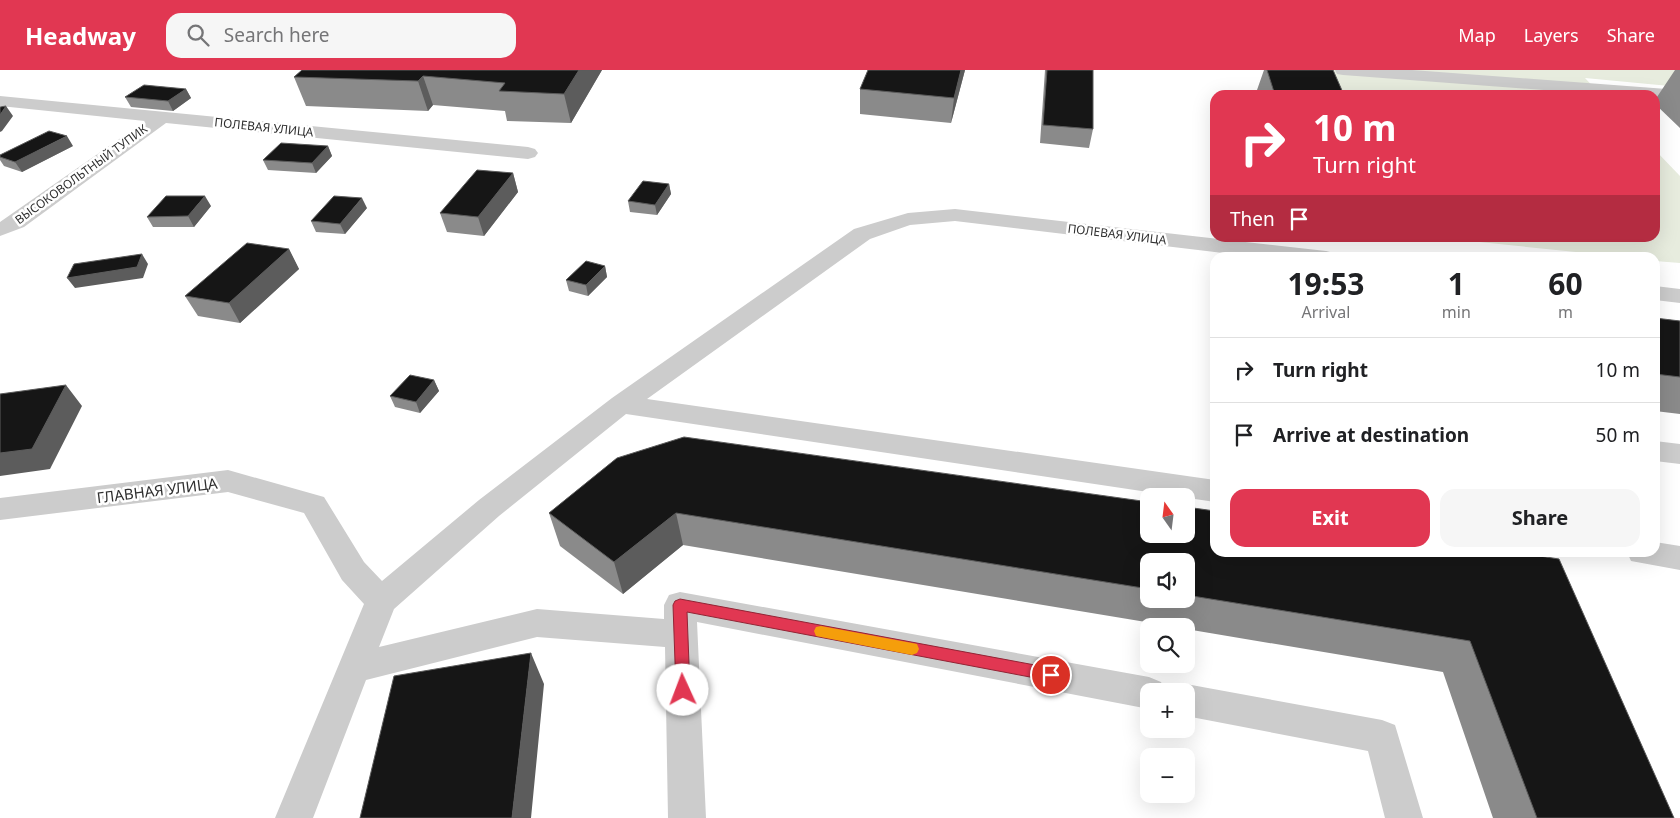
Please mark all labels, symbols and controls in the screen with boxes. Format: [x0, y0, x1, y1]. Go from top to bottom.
search box [166, 13, 516, 58]
text: Headway [25, 19, 136, 52]
icon: search [184, 21, 212, 49]
text: Search here [224, 22, 330, 48]
text: Map [1458, 23, 1496, 47]
text: Layers [1524, 23, 1579, 47]
text: Share [1607, 23, 1655, 47]
text: 10 m [1313, 104, 1396, 151]
icon: right [1230, 110, 1295, 175]
street label: ПОЛЕВАЯ УЛИЦА [214, 113, 315, 141]
street label: ВЫСОКОВОЛЬТНЫЙ ТУПИК [11, 120, 151, 228]
text: Turn right [1313, 149, 1416, 179]
icon: arrive [1285, 205, 1313, 233]
text: Then [1230, 206, 1275, 232]
street label: ПОЛЕВАЯ УЛИЦА [1067, 220, 1168, 249]
text: 19:53 [1287, 263, 1364, 304]
text: 1 [1448, 263, 1465, 304]
text: 60 [1548, 263, 1583, 304]
text: Arrival [1302, 301, 1350, 323]
text: min [1442, 301, 1471, 323]
text: m [1558, 301, 1573, 323]
icon: right [1230, 356, 1258, 384]
text: Turn right [1273, 357, 1368, 383]
text: 10 m [1596, 357, 1640, 383]
icon: arrive [1230, 421, 1258, 449]
text: Arrive at destination [1273, 422, 1469, 448]
text: 50 m [1596, 422, 1640, 448]
street label: ГЛАВНАЯ УЛИЦА [95, 473, 219, 507]
north arrow [1140, 488, 1195, 542]
map controls [1140, 488, 1195, 803]
button: Exit [1230, 489, 1430, 547]
button: Share [1440, 489, 1640, 547]
button: sound [1140, 553, 1195, 608]
button: search [1140, 618, 1195, 673]
pin [1030, 654, 1072, 696]
icon: arrive [1037, 661, 1065, 689]
position arrow [656, 663, 708, 715]
button: + [1140, 683, 1195, 738]
button: − [1140, 748, 1195, 803]

